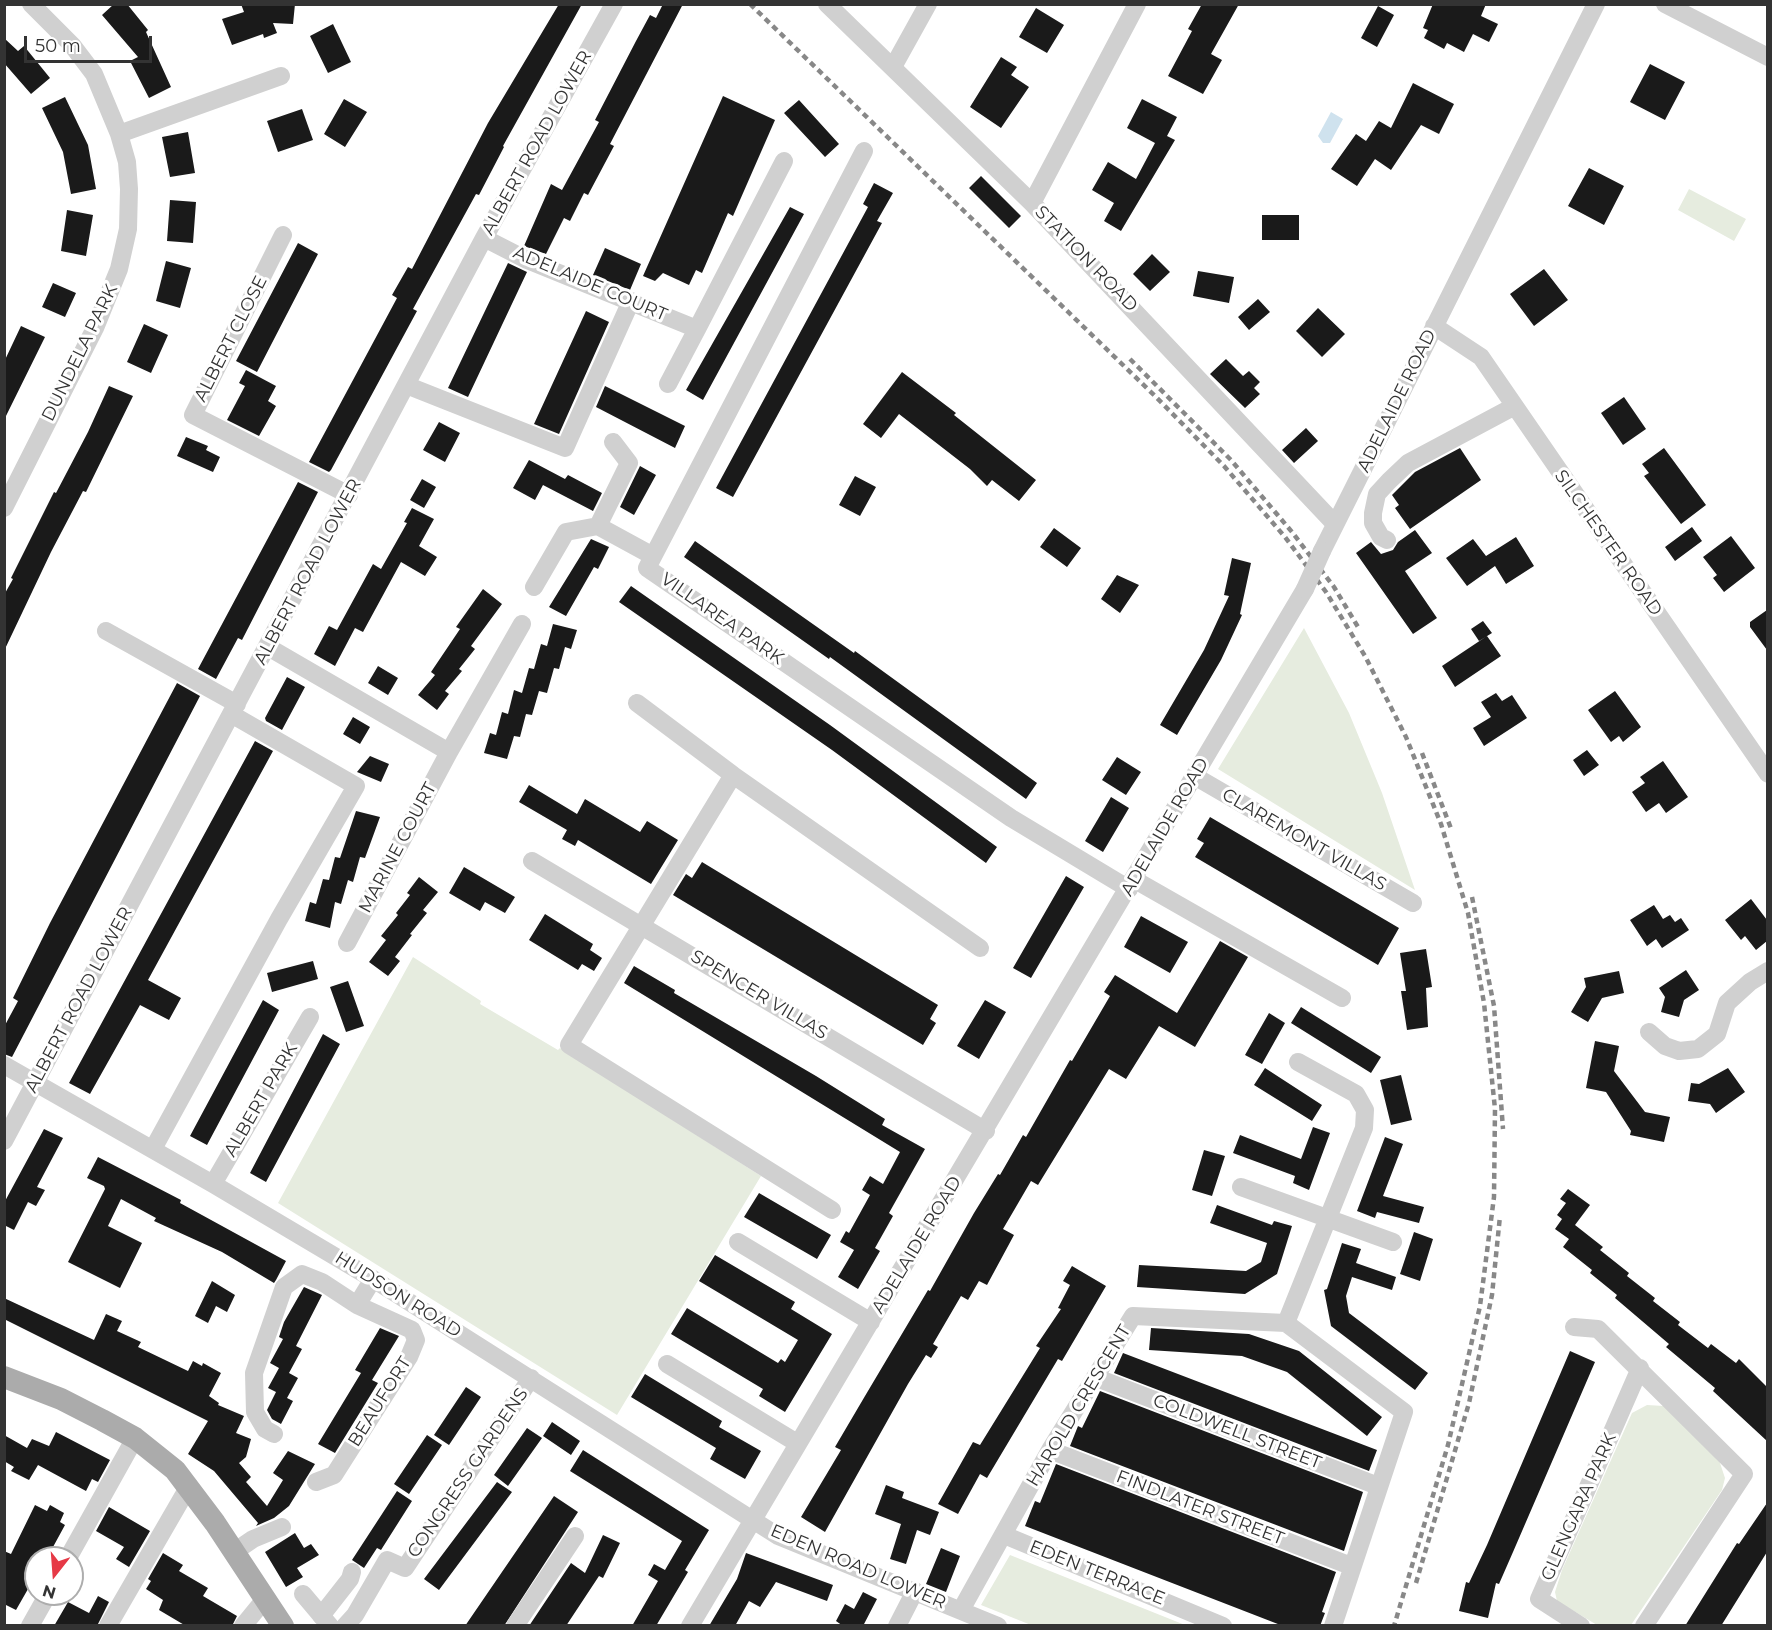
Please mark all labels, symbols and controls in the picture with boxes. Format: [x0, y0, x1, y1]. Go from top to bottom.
scale bar [27, 24, 154, 62]
text: 50 m [35, 35, 81, 57]
street label: ALBERT ROAD LOWER [477, 47, 597, 239]
street label: STATION ROAD [1030, 202, 1142, 316]
street label: ADELAIDE COURT [510, 242, 670, 326]
street label: ALBERT CLOSE [190, 272, 272, 406]
street label: DUNDELA PARK [37, 281, 123, 425]
street label: ADELAIDE ROAD [1353, 326, 1441, 476]
street label: SILCHESTER ROAD [1550, 466, 1666, 620]
street label: ALBERT ROAD LOWER [250, 475, 366, 669]
street label: VILLAREA PARK [656, 568, 788, 670]
street label: ADELAIDE ROAD [1117, 754, 1213, 900]
street label: MARINE COURT [355, 779, 441, 917]
street label: CLAREMONT VILLAS [1218, 784, 1390, 896]
street label: ALBERT ROAD LOWER [21, 903, 137, 1097]
street label: SPENCER VILLAS [687, 946, 831, 1044]
street label: ALBERT PARK [220, 1039, 302, 1161]
street label: ADELAIDE ROAD [868, 1173, 966, 1317]
street label: HUDSON ROAD [331, 1247, 465, 1343]
street label: HAROLD CRESCENT [1022, 1321, 1136, 1491]
street label: BEAUFORT [344, 1353, 416, 1451]
street label: CONGRESS GARDENS [403, 1384, 533, 1562]
street label: COLDWELL STREET [1150, 1390, 1324, 1474]
street label: GLENGARA PARK [1537, 1430, 1621, 1584]
street label: FINDLATER STREET [1113, 1466, 1287, 1550]
street label: EDEN ROAD LOWER [767, 1520, 949, 1614]
street label: EDEN TERRACE [1026, 1536, 1168, 1610]
north arrow [24, 1546, 84, 1606]
text: N [40, 1581, 58, 1603]

